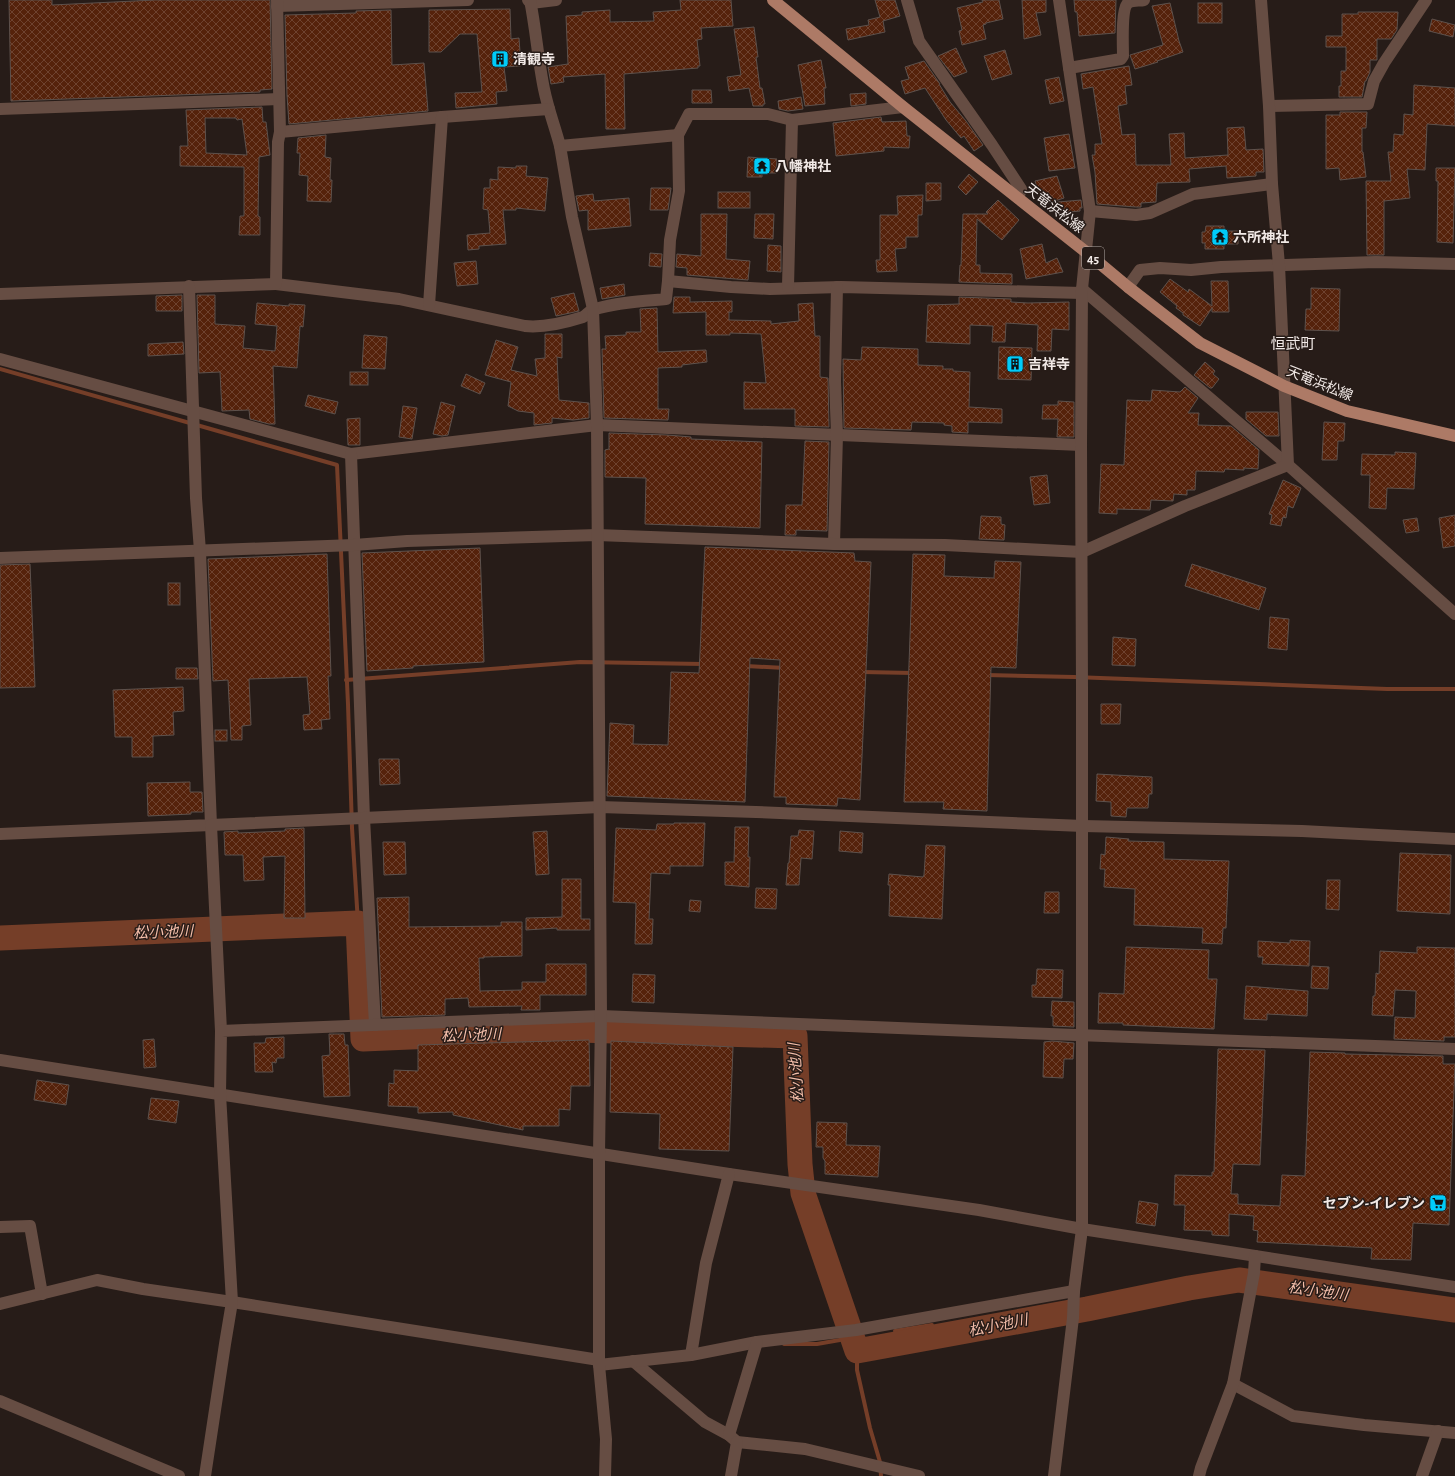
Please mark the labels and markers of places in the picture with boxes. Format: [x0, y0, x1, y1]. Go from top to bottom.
building icon: 清観寺 [490, 49, 510, 69]
place label: 清観寺 [513, 52, 555, 67]
temple icon: 八幡神社 [752, 156, 772, 176]
place label: 八幡神社 [775, 158, 831, 174]
temple icon: 六所神社 [1210, 227, 1230, 247]
place label: 六所神社 [1233, 229, 1289, 245]
building icon: 吉祥寺 [1005, 354, 1025, 374]
place label: 吉祥寺 [1028, 357, 1070, 372]
supermarket icon: セブン-イレブン [1428, 1193, 1448, 1213]
place label: セブン-イレブン [1323, 1195, 1425, 1211]

